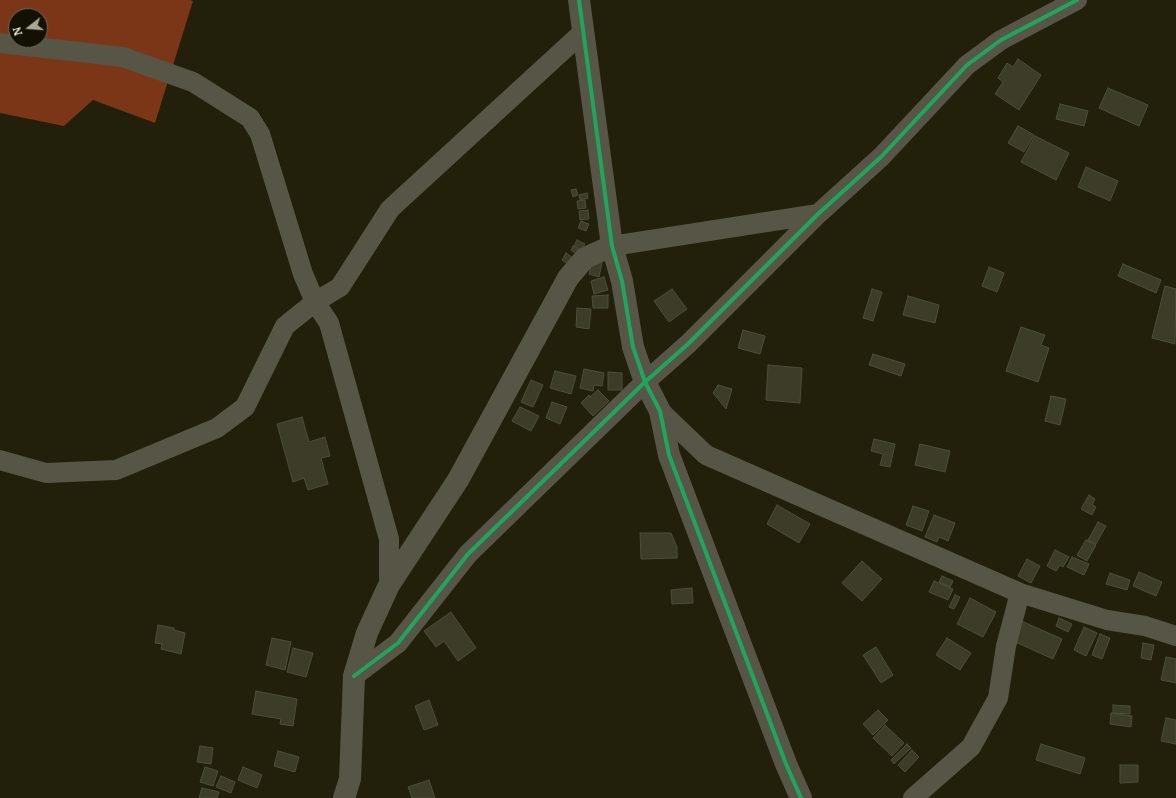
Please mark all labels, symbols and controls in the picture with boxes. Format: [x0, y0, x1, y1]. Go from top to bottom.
north arrow [8, 8, 48, 48]
text: N [10, 25, 25, 37]

